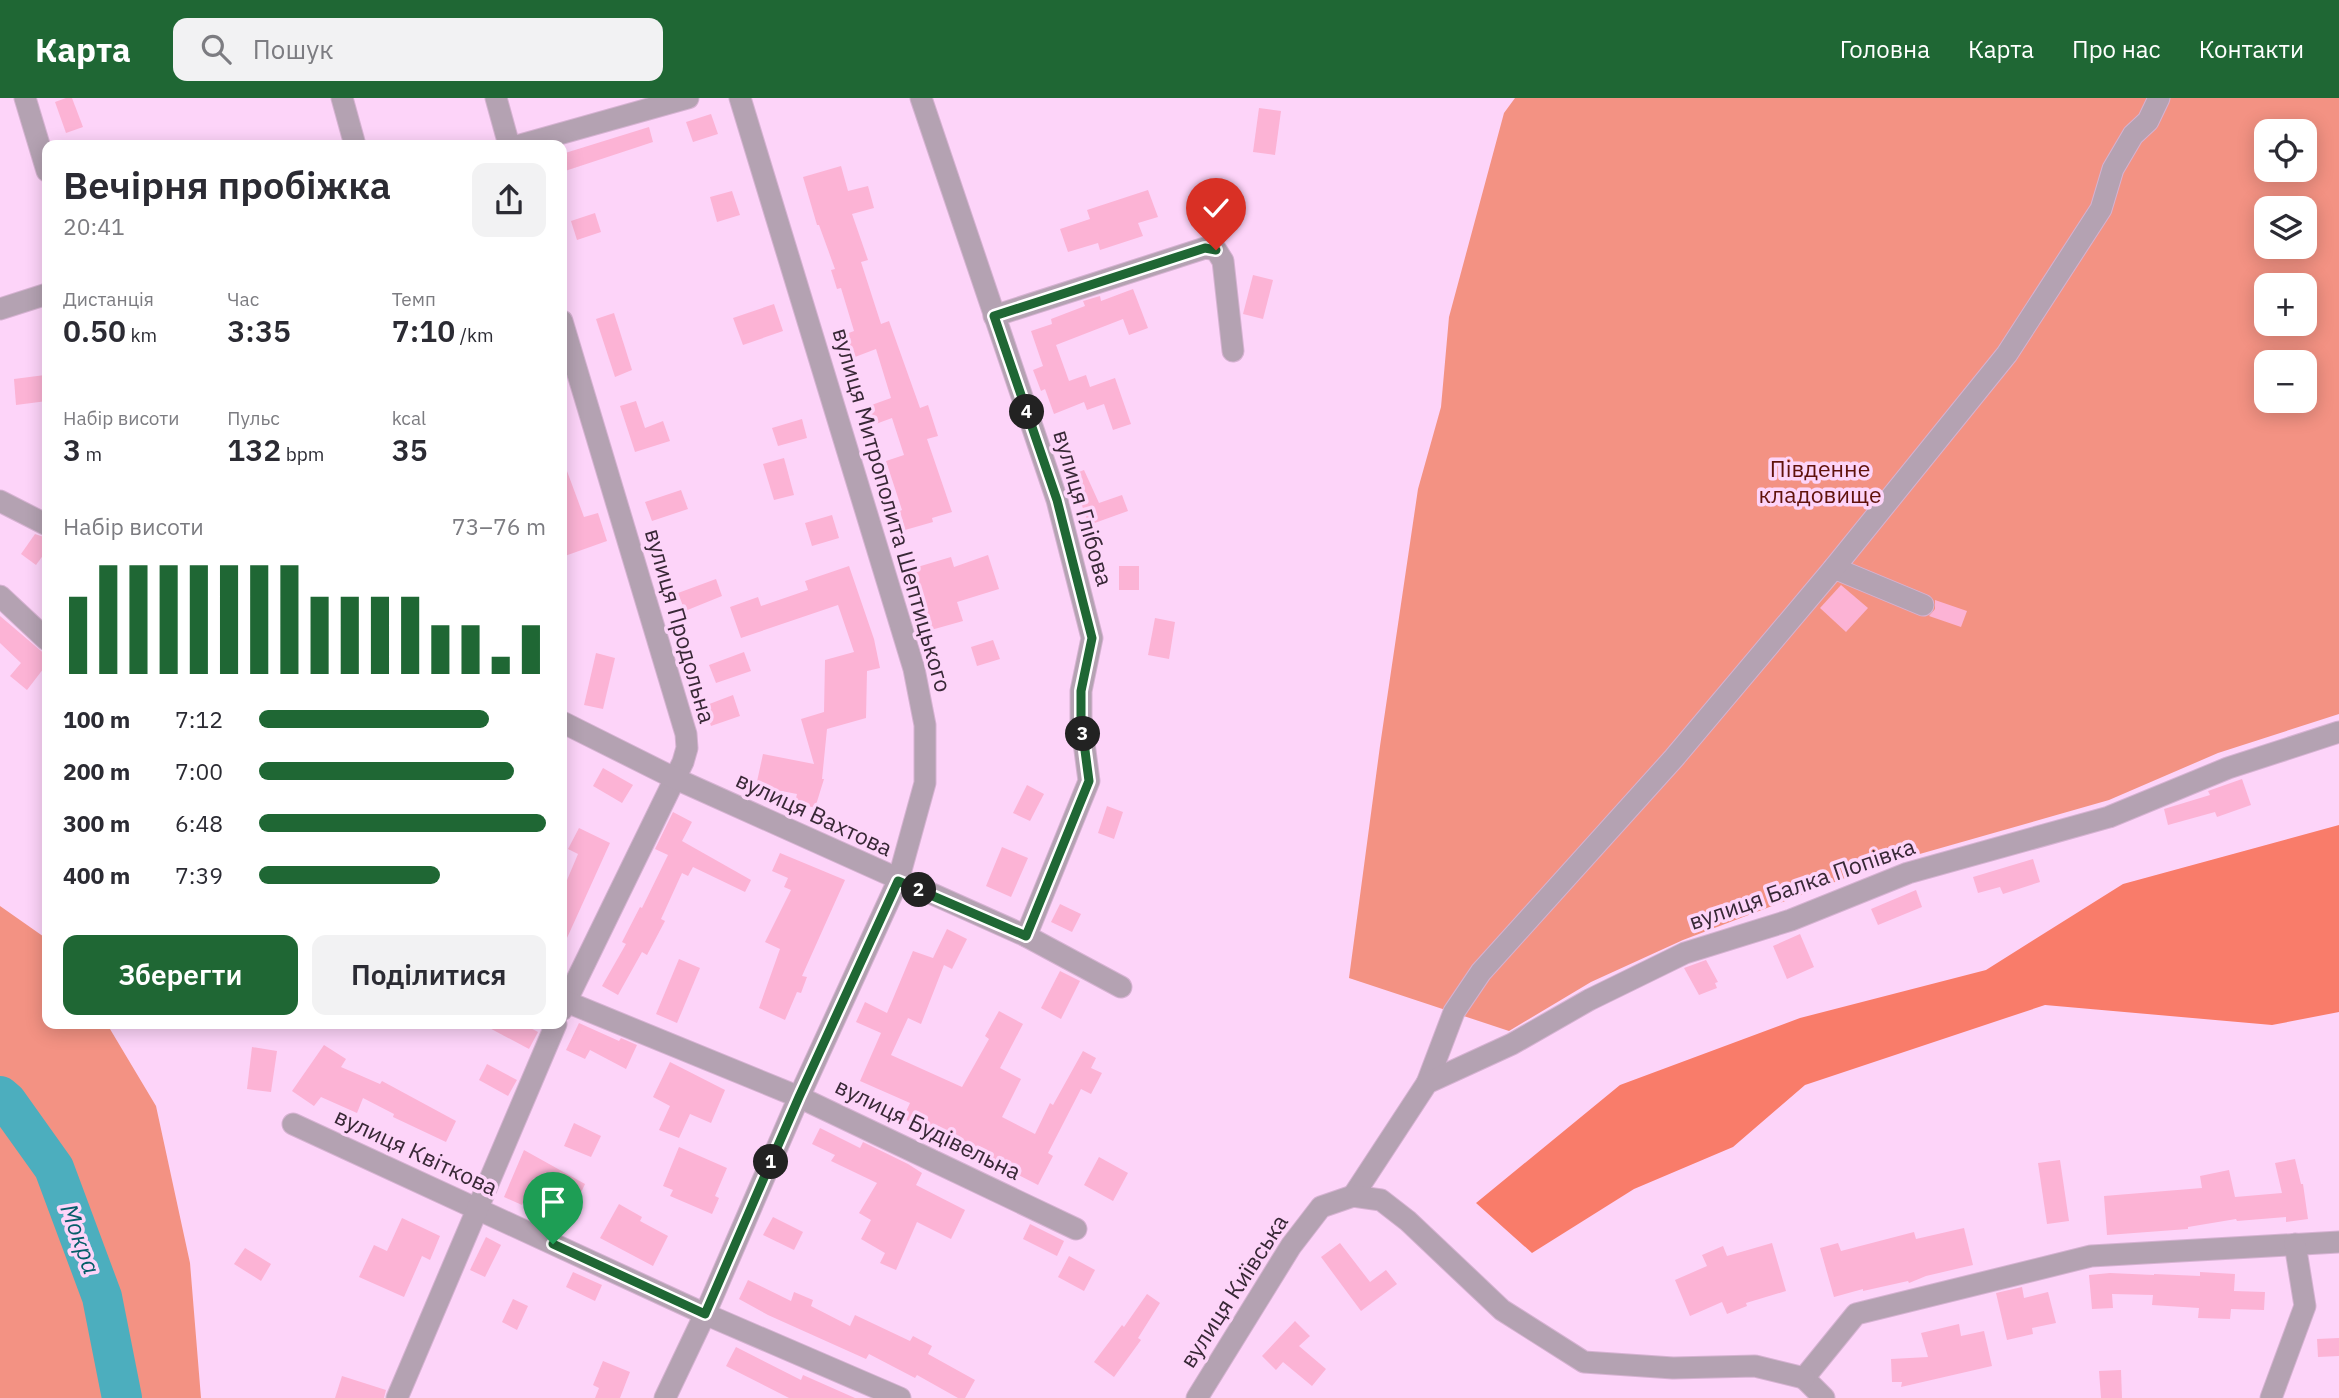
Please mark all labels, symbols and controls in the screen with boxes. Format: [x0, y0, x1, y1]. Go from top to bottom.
search box [173, 18, 663, 81]
text: Карта [35, 28, 131, 71]
icon: search [197, 30, 235, 68]
text: Пошук [253, 32, 333, 66]
text: Головна [1840, 33, 1930, 65]
text: Карта [1968, 33, 2034, 65]
text: Про нас [2072, 33, 2161, 65]
text: Контакти [2199, 33, 2304, 65]
map controls [2254, 119, 2317, 413]
button: locate [2254, 119, 2317, 182]
text: Вечірня пробіжка [63, 160, 391, 209]
button: share [472, 163, 546, 237]
pin [1186, 178, 1246, 250]
icon: check [1197, 189, 1235, 227]
button: layers [2254, 196, 2317, 259]
text: 20:41 [63, 211, 125, 241]
button: + [2254, 273, 2317, 336]
text: Дистанція [63, 287, 154, 311]
text: Час [227, 287, 259, 311]
text: Темп [392, 287, 436, 311]
text: 0.50 [63, 311, 126, 350]
text: 3:35 [227, 311, 291, 350]
text: 7:10 [392, 311, 455, 350]
text: km [126, 323, 157, 347]
text: /km [455, 323, 494, 347]
street label: вулиця Митрополита Шептицького [827, 324, 959, 695]
button: − [2254, 350, 2317, 413]
pin: 4 [1010, 394, 1044, 430]
text: 4 [1021, 399, 1032, 423]
text: Набір висоти [63, 406, 179, 430]
text: Пульс [227, 406, 280, 430]
text: kcal [392, 406, 426, 430]
street label: вулиця Глібова [1047, 426, 1121, 589]
text: 3 [63, 430, 81, 469]
text: 132 [227, 430, 281, 469]
text: 35 [392, 430, 428, 469]
text: m [81, 442, 102, 466]
text: bpm [281, 442, 324, 466]
park label: Південне кладовище [1758, 453, 1882, 509]
text: Набір висоти [63, 511, 204, 541]
text: 73–76 m [452, 511, 546, 541]
street label: вулиця Продольна [639, 525, 723, 727]
text: 100 m [63, 704, 130, 734]
text: 7:12 [175, 704, 223, 734]
pin: 3 [1066, 716, 1100, 752]
text: 3 [1077, 721, 1088, 745]
text: 200 m [63, 756, 130, 786]
text: 7:00 [175, 756, 223, 786]
street label: вулиця Вахтова [731, 764, 897, 862]
text: 300 m [63, 808, 130, 838]
text: 6:48 [175, 808, 223, 838]
street label: вулиця Балка Попівка [1685, 830, 1919, 936]
text: 400 m [63, 860, 130, 890]
text: 7:39 [175, 860, 223, 890]
pin: 2 [902, 872, 936, 908]
text: 2 [913, 877, 924, 901]
button: Зберегти [63, 935, 298, 1015]
button: Поділитися [312, 935, 546, 1015]
street label: вулиця Будівельна [831, 1070, 1026, 1186]
street label: вулиця Квіткова [330, 1100, 503, 1202]
pin: 1 [754, 1144, 788, 1180]
text: 1 [765, 1149, 776, 1173]
pin [523, 1172, 583, 1244]
icon: arrive [534, 1183, 572, 1221]
water label: Мокра [54, 1199, 108, 1278]
street label: вулиця Київська [1172, 1208, 1294, 1373]

